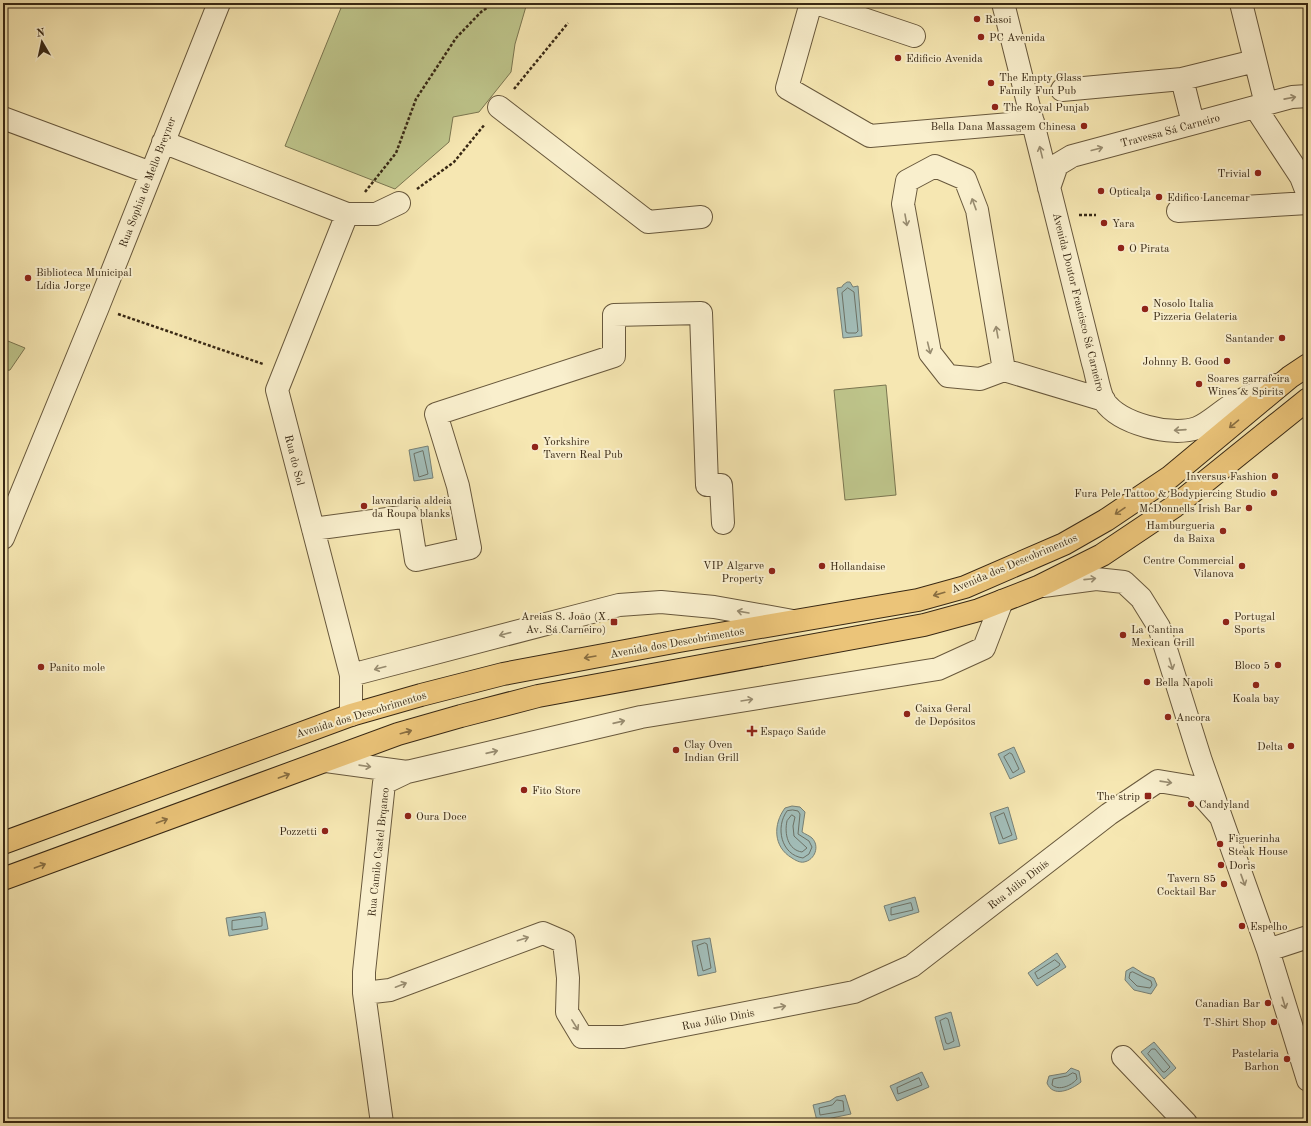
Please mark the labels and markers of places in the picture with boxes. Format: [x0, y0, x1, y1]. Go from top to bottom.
marker: Rasoi [972, 14, 982, 24]
place label: Rasoi [985, 15, 1012, 26]
marker: PC Avenida [976, 32, 986, 42]
place label: PC Avenida [989, 33, 1046, 44]
marker: Edificio Avenida [893, 53, 903, 63]
place label: Edificio Avenida [906, 54, 983, 65]
place label: The Empty Glass Family Fun Pub [999, 73, 1082, 97]
marker: The Empty Glass Family Fun Pub [986, 78, 996, 88]
marker: The Royal Punjab [990, 102, 1000, 112]
place label: The Royal Punjab [1003, 103, 1090, 114]
marker: Bella Dana Massagem Chinesa [1079, 121, 1089, 131]
place label: Bella Dana Massagem Chinesa [930, 122, 1077, 133]
marker: Trivial [1253, 168, 1263, 178]
place label: Trivial [1217, 169, 1250, 180]
marker: Optical¡a [1096, 186, 1106, 196]
place label: Optical¡a [1109, 187, 1151, 198]
marker: Edifico Lancemar [1154, 192, 1164, 202]
place label: Edifico Lancemar [1167, 193, 1250, 204]
marker: Yara [1099, 218, 1109, 228]
place label: Yara [1112, 219, 1135, 230]
marker: O Pirata [1116, 243, 1126, 253]
place label: O Pirata [1129, 244, 1170, 255]
place label: Biblioteca Municipal Lídia Jorge [36, 268, 132, 292]
marker: Biblioteca Municipal Lídia Jorge [23, 273, 33, 283]
place label: Nosolo Italia Pizzeria Gelateria [1153, 299, 1238, 323]
marker: Nosolo Italia Pizzeria Gelateria [1140, 304, 1150, 314]
marker: Santander [1277, 333, 1287, 343]
place label: Santander [1225, 334, 1274, 345]
marker: Johnny B. Good [1222, 356, 1232, 366]
place label: Johnny B. Good [1143, 357, 1219, 368]
place label: Soares garrafeira Wines & Spirits [1207, 374, 1290, 398]
marker: Soares garrafeira Wines & Spirits [1194, 379, 1204, 389]
place label: Yorkshire Tavern Real Pub [543, 437, 623, 461]
marker: Yorkshire Tavern Real Pub [530, 442, 540, 452]
marker: Inversus Fashion [1270, 471, 1280, 481]
place label: Inversus Fashion [1186, 472, 1267, 483]
marker: Fura Pele Tattoo & Bodypiercing Studio [1269, 488, 1279, 498]
place label: Fura Pele Tattoo & Bodypiercing Studio [1074, 489, 1266, 500]
place label: lavandaria aldeia da Roupa blanks [372, 496, 452, 520]
marker: lavandaria aldeia da Roupa blanks [359, 501, 369, 511]
marker: McDonnells Irish Bar [1244, 503, 1254, 513]
place label: McDonnells Irish Bar [1139, 504, 1241, 515]
place label: Hamburgueria da Baixa [1146, 521, 1216, 545]
marker: Hamburgueria da Baixa [1218, 526, 1228, 536]
place label: Centre Commercial Vilanova [1143, 556, 1235, 580]
place label: VIP Algarve Property [703, 561, 764, 585]
marker: Hollandaise [817, 561, 827, 571]
marker: Centre Commercial Vilanova [1237, 561, 1247, 571]
place label: Hollandaise [830, 562, 885, 573]
marker: VIP Algarve Property [767, 566, 777, 576]
place label: Areias S. João (X Av. Sá Carneiro) [521, 612, 606, 636]
place label: Portugal Sports [1234, 612, 1275, 636]
marker: Areias S. João (X Av. Sá Carneiro) [609, 617, 619, 627]
marker: Portugal Sports [1221, 617, 1231, 627]
place label: La Cantina Mexican Grill [1131, 625, 1195, 649]
marker: La Cantina Mexican Grill [1118, 630, 1128, 640]
marker: Bloco 5 [1273, 660, 1283, 670]
place label: Bloco 5 [1234, 661, 1270, 672]
marker: Panito mole [36, 662, 46, 672]
place label: Panito mole [49, 663, 105, 674]
marker: Bella Napoli [1142, 677, 1152, 687]
place label: Bella Napoli [1155, 678, 1213, 689]
marker: Koala bay [1251, 680, 1261, 690]
place label: Koala bay [1232, 694, 1280, 705]
place label: Caixa Geral de Depósitos [915, 704, 976, 728]
marker: Caixa Geral de Depósitos [902, 709, 912, 719]
marker: Ancora [1163, 712, 1173, 722]
place label: Ancora [1176, 713, 1211, 724]
marker: Espaço Saúde [747, 726, 757, 736]
place label: Espaço Saúde [760, 727, 826, 738]
place label: Clay Oven Indian Grill [684, 740, 739, 764]
marker: Delta [1286, 741, 1296, 751]
place label: Delta [1257, 742, 1284, 753]
marker: Clay Oven Indian Grill [671, 745, 681, 755]
marker: Fito Store [519, 785, 529, 795]
place label: Fito Store [532, 786, 581, 797]
marker: The strip [1143, 791, 1153, 801]
place label: The strip [1096, 792, 1140, 803]
marker: Candyland [1186, 799, 1196, 809]
place label: Candyland [1199, 800, 1250, 811]
marker: Oura Doce [403, 811, 413, 821]
place label: Oura Doce [416, 812, 467, 823]
marker: Pozzetti [320, 826, 330, 836]
place label: Pozzetti [279, 827, 317, 838]
place label: Figuerinha Steak House [1228, 834, 1288, 858]
marker: Figuerinha Steak House [1215, 839, 1225, 849]
marker: Doris [1216, 860, 1226, 870]
place label: Doris [1229, 861, 1256, 872]
place label: Tavern 85 Cocktail Bar [1157, 874, 1216, 898]
marker: Tavern 85 Cocktail Bar [1219, 879, 1229, 889]
marker: Espelho [1237, 921, 1247, 931]
place label: Espelho [1250, 922, 1288, 933]
marker: Canadian Bar [1263, 998, 1273, 1008]
place label: Canadian Bar [1195, 999, 1260, 1010]
marker: T-Shirt Shop [1269, 1017, 1279, 1027]
place label: T-Shirt Shop [1203, 1018, 1266, 1029]
place label: Pastelaria Barhon [1232, 1049, 1280, 1073]
marker: Pastelaria Barhon [1282, 1054, 1292, 1064]

